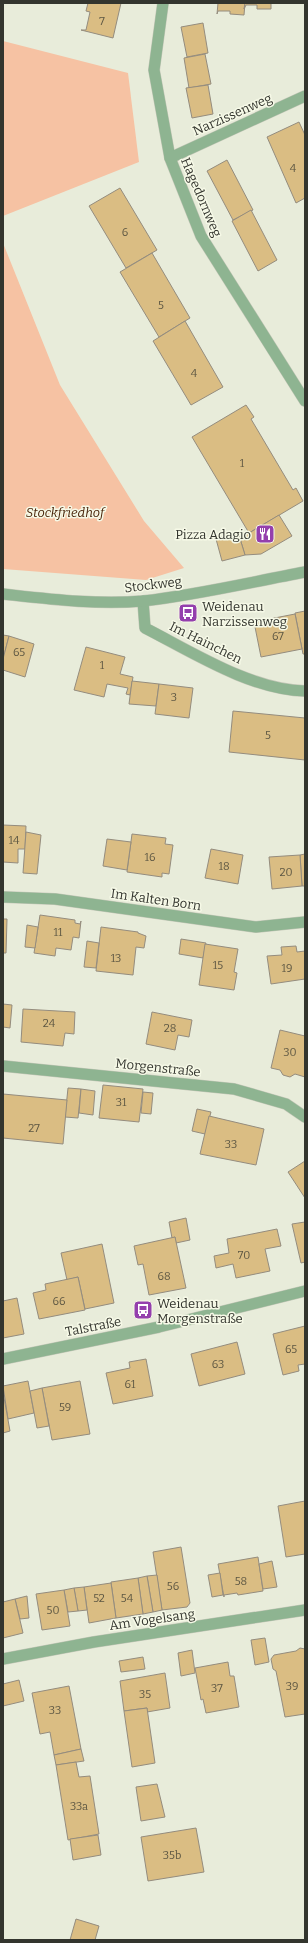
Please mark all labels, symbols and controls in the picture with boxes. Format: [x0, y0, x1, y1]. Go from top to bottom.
house number: 7 [99, 15, 105, 28]
street label: Narzissenweg [190, 90, 274, 139]
street label: Hagedornweg [178, 155, 225, 239]
house number: 4 [290, 162, 297, 175]
house number: 6 [122, 226, 128, 239]
house number: 5 [158, 299, 164, 312]
house number: 4 [191, 367, 198, 380]
house number: 1 [240, 457, 245, 470]
park label: Stockfriedhof [26, 505, 106, 520]
restaurant icon: Pizza Adagio [254, 523, 276, 545]
place label: Pizza Adagio [175, 527, 251, 542]
street label: Stockweg [123, 574, 183, 595]
place label: Weidenau Narzissenweg [202, 599, 287, 629]
bus stop icon: Weidenau Narzissenweg [177, 602, 199, 624]
street label: Im Hainchen [167, 618, 245, 667]
house number: 67 [272, 630, 284, 643]
house number: 65 [13, 646, 25, 659]
house number: 1 [100, 659, 105, 672]
house number: 3 [171, 691, 177, 704]
house number: 5 [265, 729, 271, 742]
house number: 14 [9, 834, 20, 847]
house number: 16 [145, 851, 155, 864]
house number: 18 [218, 860, 230, 873]
house number: 20 [279, 866, 293, 879]
street label: Im Kalten Born [110, 886, 203, 913]
house number: 11 [54, 926, 63, 939]
house number: 13 [111, 952, 121, 965]
house number: 15 [213, 959, 223, 972]
house number: 19 [282, 962, 292, 975]
house number: 24 [43, 1017, 56, 1030]
house number: 28 [164, 1022, 176, 1035]
house number: 30 [283, 1046, 297, 1059]
street label: Morgenstraße [115, 1056, 201, 1079]
house number: 31 [116, 1096, 127, 1109]
house number: 27 [28, 1122, 40, 1135]
house number: 33 [225, 1138, 237, 1151]
house number: 70 [238, 1249, 250, 1262]
house number: 68 [157, 1270, 171, 1283]
house number: 66 [53, 1295, 65, 1308]
place label: Weidenau Morgenstraße [157, 1296, 243, 1326]
bus stop icon: Weidenau Morgenstraße [132, 1299, 154, 1321]
street label: Talstraße [64, 1314, 122, 1339]
house number: 65 [285, 1343, 297, 1356]
house number: 63 [212, 1358, 224, 1371]
house number: 61 [125, 1378, 136, 1391]
house number: 59 [59, 1401, 71, 1414]
house number: 58 [235, 1575, 247, 1588]
house number: 56 [167, 1580, 179, 1593]
house number: 52 [93, 1592, 105, 1605]
house number: 54 [121, 1592, 134, 1605]
house number: 50 [47, 1604, 59, 1617]
street label: Am Vogelsang [108, 1606, 196, 1633]
house number: 39 [286, 1680, 298, 1693]
house number: 37 [211, 1682, 223, 1695]
house number: 35 [139, 1688, 151, 1701]
house number: 33 [49, 1704, 61, 1717]
house number: 33a [70, 1800, 88, 1813]
house number: 35b [163, 1849, 181, 1862]

